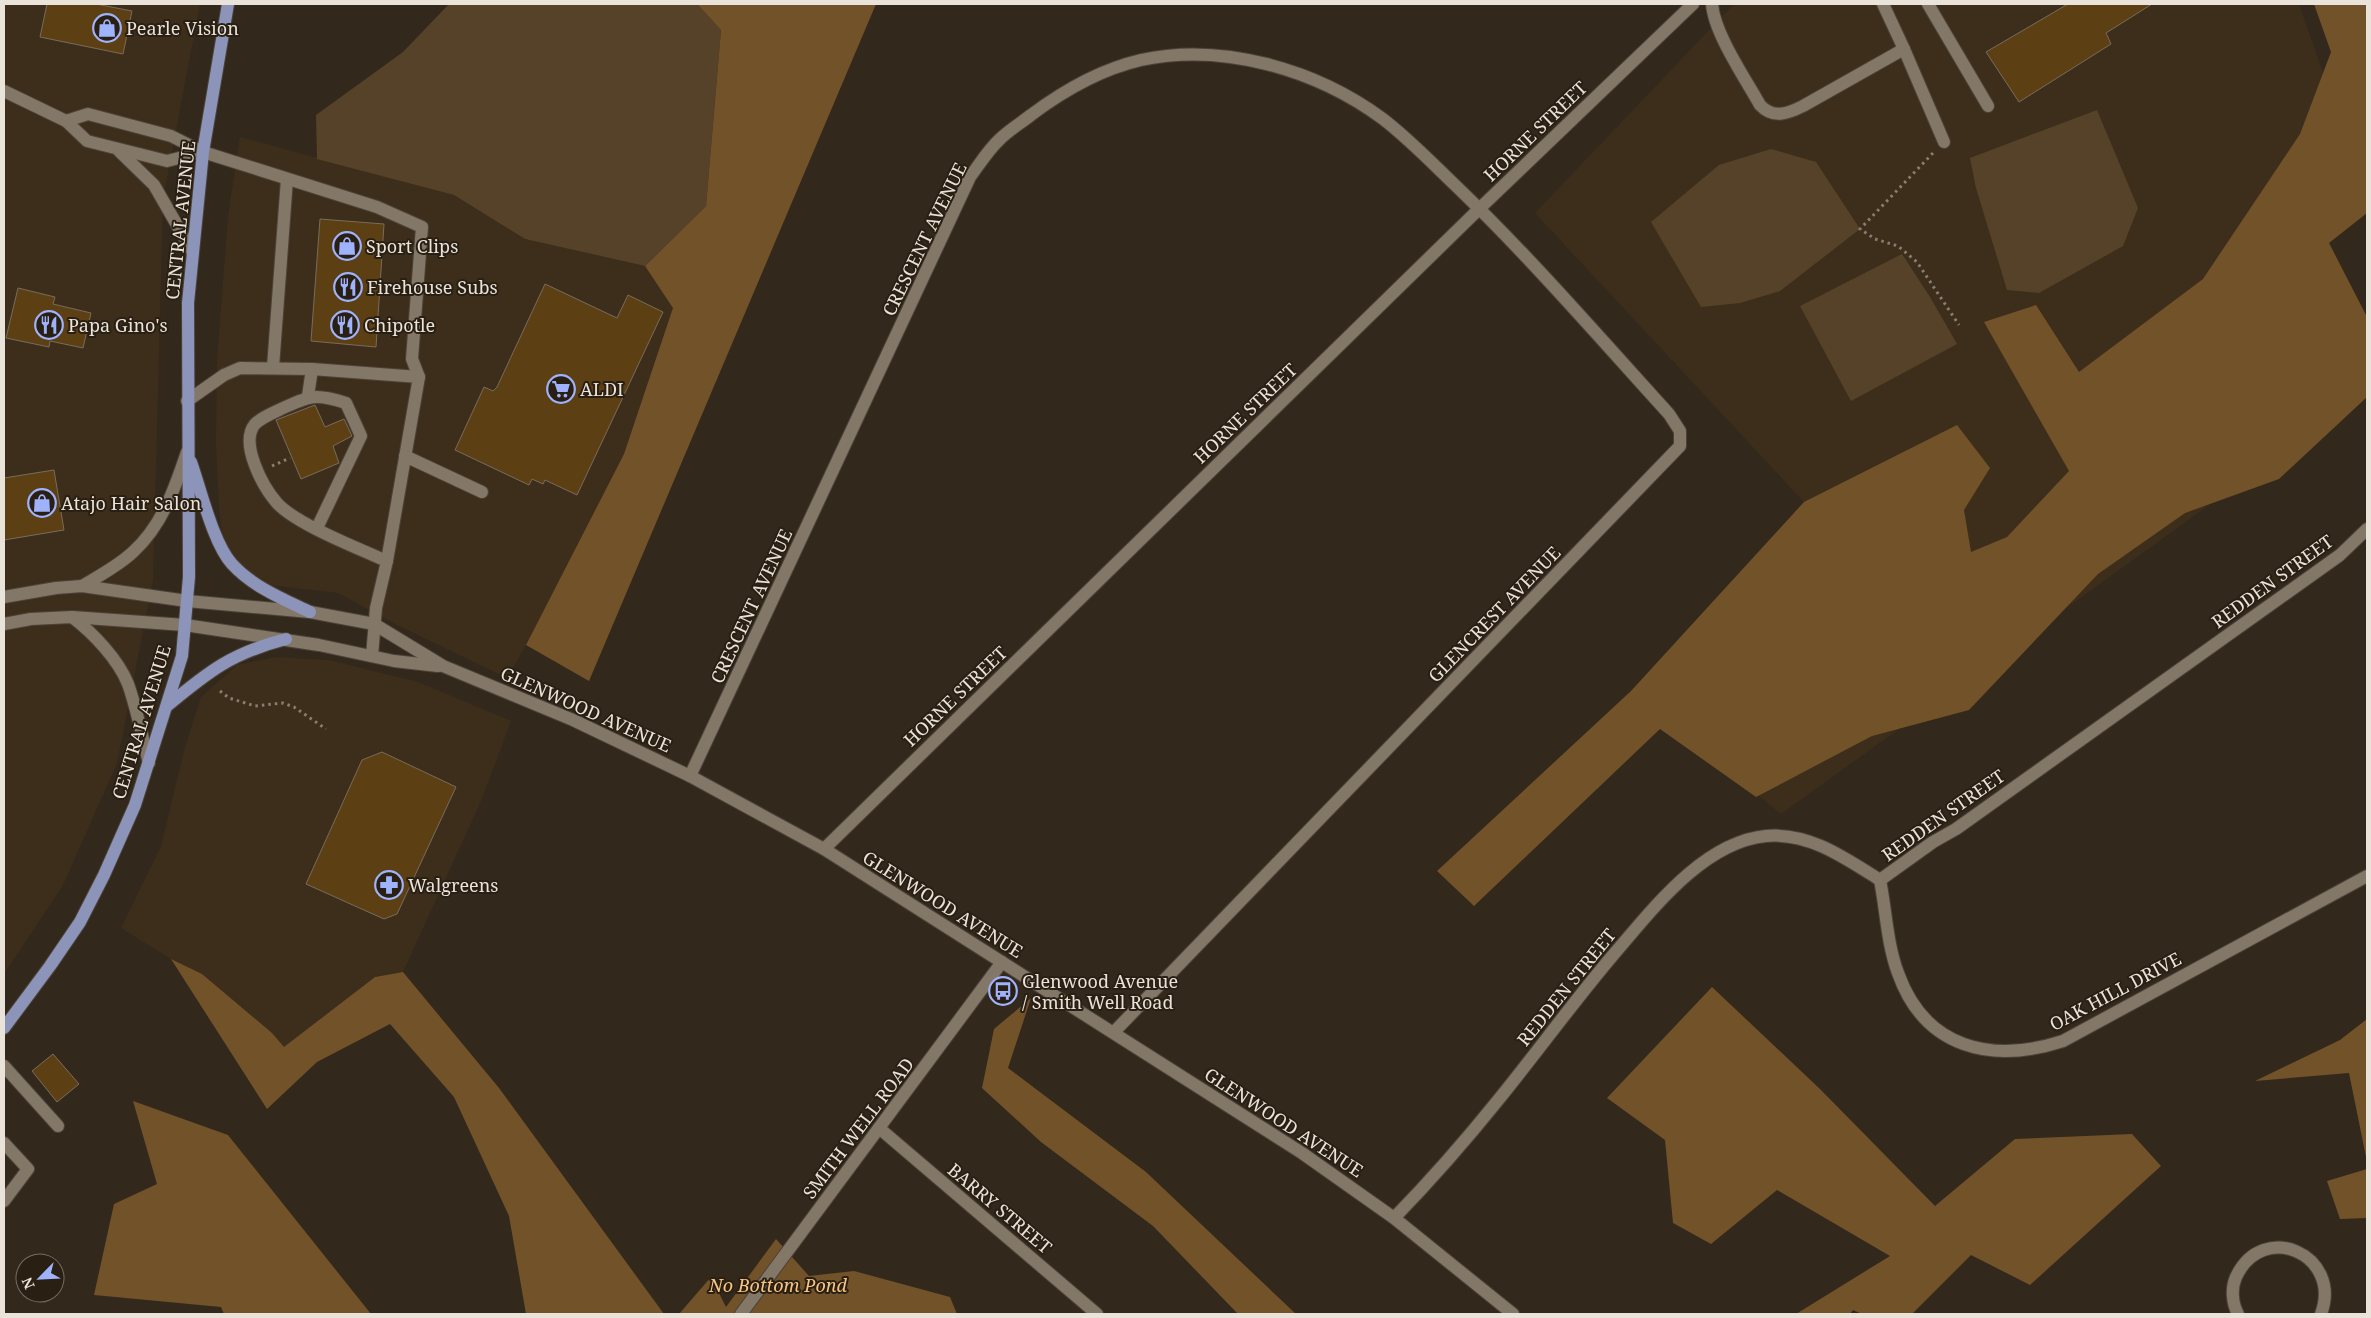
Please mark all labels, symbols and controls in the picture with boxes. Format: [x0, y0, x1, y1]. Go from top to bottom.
shop icon: Pearle Vision [92, 13, 122, 43]
place label: Pearle Vision [126, 16, 239, 40]
street label: HORNE STREET [1478, 76, 1592, 186]
street label: CENTRAL AVENUE [160, 139, 200, 301]
street label: CRESCENT AVENUE [876, 158, 972, 320]
shop icon: Sport Clips [332, 231, 362, 261]
place label: Sport Clips [366, 234, 458, 258]
restaurant icon: Firehouse Subs [333, 272, 363, 302]
place label: Firehouse Subs [367, 275, 498, 299]
restaurant icon: Papa Gino's [34, 310, 64, 340]
restaurant icon: Chipotle [330, 310, 360, 340]
place label: Papa Gino's [68, 313, 168, 337]
place label: Chipotle [364, 313, 435, 337]
street label: HORNE STREET [1188, 358, 1302, 468]
supermarket icon: ALDI [546, 374, 576, 404]
place label: ALDI [580, 377, 624, 401]
shop icon: Atajo Hair Salon [27, 488, 57, 518]
place label: Atajo Hair Salon [61, 491, 202, 515]
street label: CRESCENT AVENUE [705, 525, 797, 687]
street label: REDDEN STREET [2206, 529, 2338, 633]
street label: GLENCREST AVENUE [1423, 541, 1565, 687]
street label: HORNE STREET [898, 641, 1012, 751]
street label: CENTRAL AVENUE [106, 642, 176, 802]
street label: GLENWOOD AVENUE [497, 661, 675, 757]
street label: REDDEN STREET [1877, 764, 2009, 866]
street label: GLENWOOD AVENUE [858, 845, 1028, 963]
pharmacy icon: Walgreens [374, 870, 404, 900]
place label: Walgreens [408, 873, 498, 897]
street label: REDDEN STREET [1511, 923, 1621, 1051]
street label: OAK HILL DRIVE [2045, 946, 2185, 1036]
place label: Glenwood Avenue / Smith Well Road [1022, 969, 1178, 1014]
bus stop icon: Glenwood Avenue / Smith Well Road [988, 976, 1018, 1006]
street label: SMITH WELL ROAD [797, 1053, 919, 1203]
street label: GLENWOOD AVENUE [1200, 1062, 1368, 1182]
street label: BARRY STREET [943, 1157, 1057, 1259]
north arrow [15, 1253, 65, 1303]
park label: No Bottom Pond [708, 1273, 848, 1297]
text: N [17, 1275, 39, 1292]

